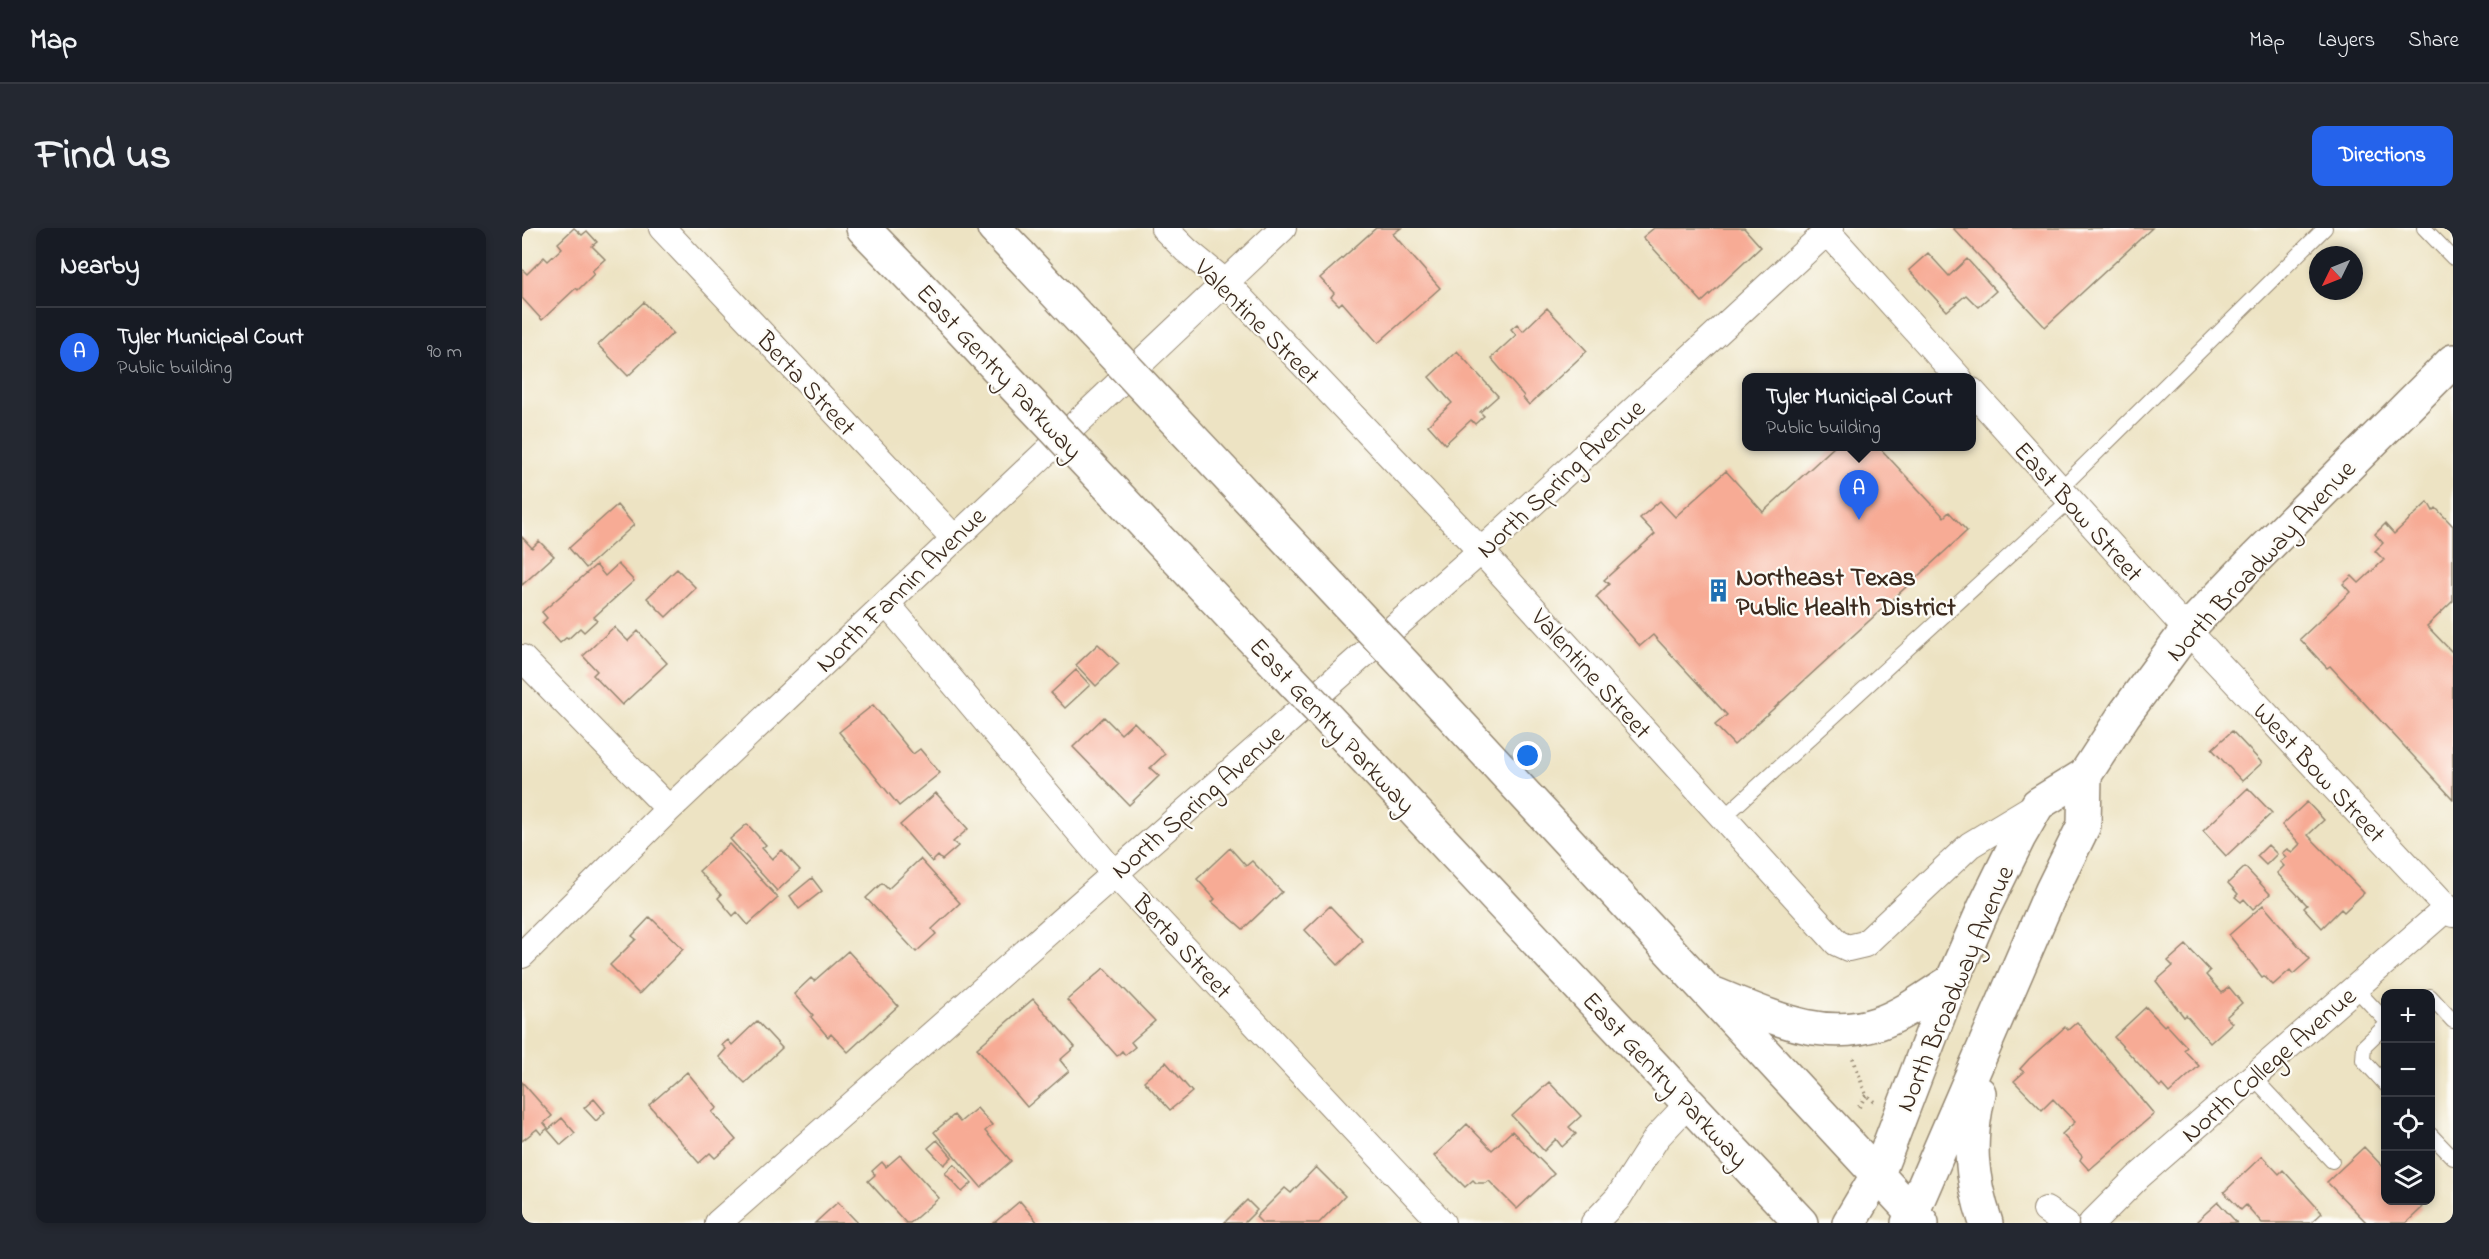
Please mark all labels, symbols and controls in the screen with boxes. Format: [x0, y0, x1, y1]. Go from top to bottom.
text: Map [30, 21, 77, 62]
text: Map [2249, 26, 2285, 56]
text: Layers [2318, 26, 2375, 56]
text: Share [2408, 26, 2459, 56]
text: Find us [36, 126, 171, 187]
button: Directions [2312, 126, 2453, 186]
north arrow [2309, 246, 2363, 300]
text: Nearby [60, 248, 139, 286]
street label: Valentine Street [1183, 251, 1328, 395]
street label: East Gentry Parkway [906, 276, 1090, 470]
text: Tyler Municipal Court [117, 322, 304, 354]
street label: Berta Street [745, 323, 864, 446]
text: A [73, 338, 86, 367]
text: 90 m [427, 338, 462, 367]
text: Public building [117, 354, 232, 383]
popup [1742, 373, 1976, 451]
text: Tyler Municipal Court [1766, 382, 1952, 414]
street label: North Spring Avenue [1469, 391, 1655, 569]
text: Public building [1766, 414, 1881, 443]
street label: East Bow Street [2003, 434, 2151, 592]
street label: North Broadway Avenue [2158, 452, 2366, 672]
pin: A [1840, 470, 1878, 520]
street label: North Fannin Avenue [808, 499, 996, 683]
place label: Northeast Texas Public Health District [1736, 560, 1956, 628]
building icon: Northeast Texas Public Health District [1705, 578, 1731, 604]
street label: Valentine Street [1520, 600, 1659, 749]
street label: East Gentry Parkway [1239, 630, 1423, 824]
street label: West Bow Street [2242, 695, 2393, 853]
street label: North Spring Avenue [1104, 717, 1294, 889]
your location [1513, 741, 1542, 770]
street label: North Broadway Avenue [1888, 860, 2026, 1118]
street label: Berta Street [1121, 886, 1240, 1009]
street label: North College Avenue [2174, 979, 2366, 1153]
street label: East Gentry Parkway [1572, 984, 1756, 1178]
map controls [2381, 989, 2435, 1205]
button: + [2381, 989, 2435, 1043]
button: − [2381, 1043, 2435, 1097]
button: locate [2381, 1097, 2435, 1151]
button: layers [2381, 1151, 2435, 1205]

